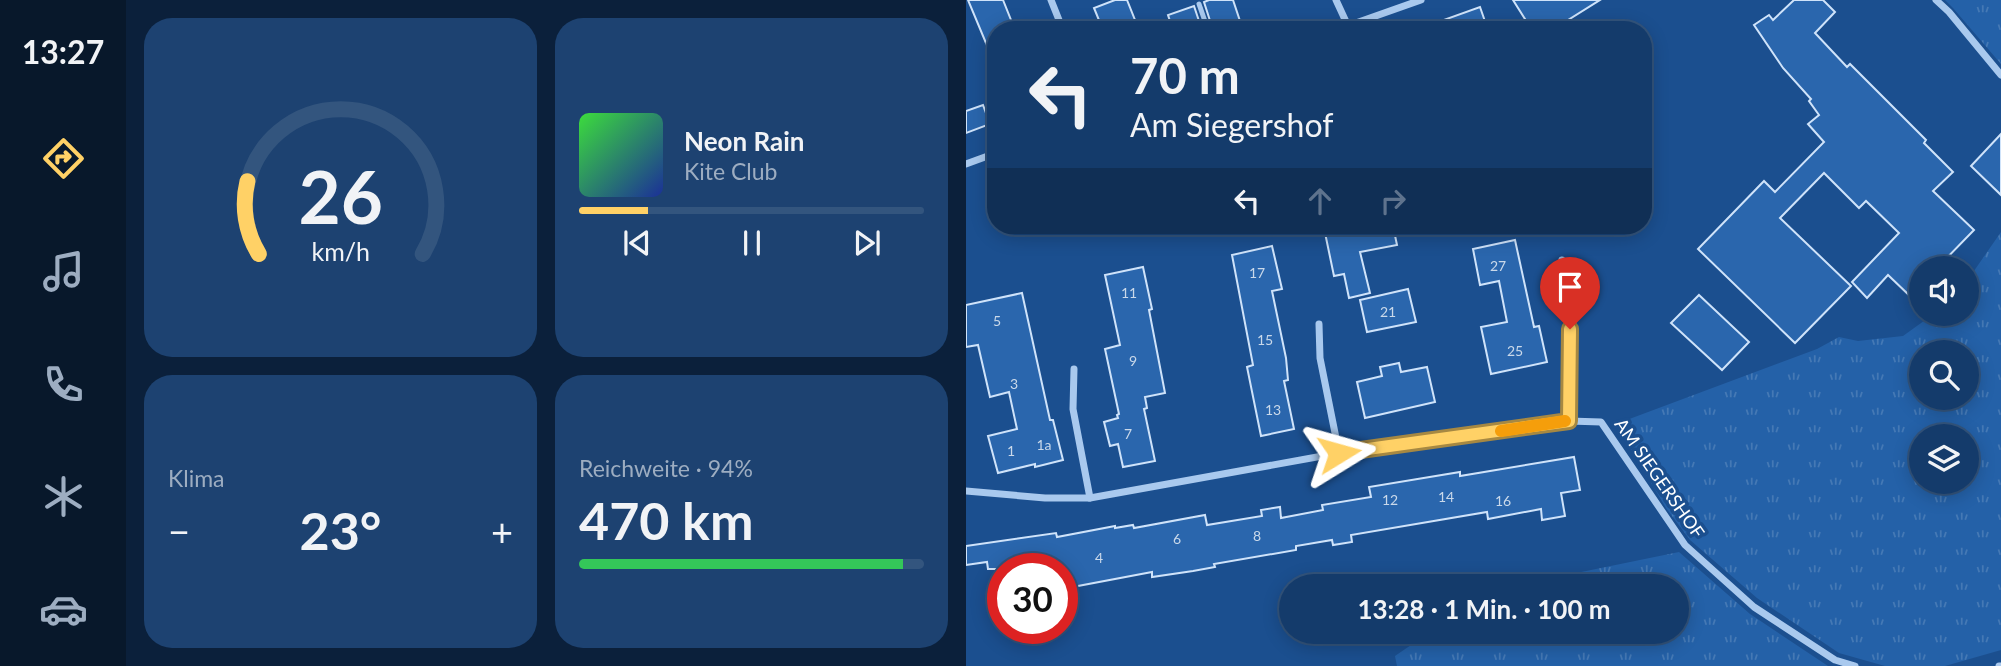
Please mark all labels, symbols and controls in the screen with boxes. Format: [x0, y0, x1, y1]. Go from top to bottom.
text: 13:27 [22, 32, 104, 71]
text: 70 m [1130, 46, 1240, 104]
icon: left [1015, 49, 1106, 140]
text: Am Siegershof [1130, 105, 1333, 144]
text: Neon Rain [684, 125, 804, 157]
icon: directions [39, 134, 88, 183]
text: 26 [298, 152, 383, 240]
text: Kite Club [684, 157, 777, 185]
icon: left [1228, 182, 1266, 220]
icon: ahead [1301, 182, 1339, 220]
icon: right [1374, 182, 1412, 220]
icon: previous [618, 224, 656, 262]
icon: pause [733, 224, 771, 262]
icon: next [848, 224, 886, 262]
text: km/h [311, 236, 370, 266]
icon: music [39, 247, 88, 296]
map controls [1909, 256, 1979, 494]
button: sound [1909, 256, 1979, 326]
house number: 27 [1490, 257, 1506, 274]
pin [1540, 257, 1600, 329]
house number: 17 [1249, 264, 1265, 281]
icon: arrive [1551, 268, 1589, 306]
house number: 11 [1121, 284, 1137, 301]
house number: 21 [1380, 303, 1396, 320]
house number: 5 [993, 312, 1001, 329]
house number: 15 [1257, 331, 1273, 348]
button: search [1909, 340, 1979, 410]
house number: 25 [1507, 342, 1523, 359]
house number: 9 [1129, 352, 1137, 369]
icon: phone [39, 360, 88, 409]
house number: 3 [1010, 375, 1018, 392]
house number: 13 [1265, 401, 1281, 418]
street label: AM SIEGERSHOF [1610, 414, 1710, 542]
position arrow [1302, 416, 1376, 490]
button: layers [1909, 424, 1979, 494]
house number: 7 [1124, 425, 1132, 442]
house number: 1a [1036, 436, 1052, 453]
house number: 1 [1007, 442, 1015, 459]
text: Reichweite · 94% [579, 454, 753, 482]
text: Klima [168, 464, 225, 492]
icon: climate [39, 472, 88, 521]
house number: 14 [1438, 488, 1454, 505]
text: 470 km [579, 489, 753, 551]
house number: 12 [1382, 491, 1398, 508]
house number: 16 [1495, 492, 1511, 509]
text: 23° [300, 499, 381, 561]
text: − [168, 508, 190, 554]
text: + [491, 508, 513, 554]
house number: 8 [1253, 527, 1261, 544]
house number: 6 [1173, 530, 1181, 547]
house number: 4 [1095, 549, 1103, 566]
speed limit sign: 30 [987, 553, 1078, 644]
icon: car [39, 585, 88, 634]
text: 13:28 · 1 Min. · 100 m [1357, 593, 1611, 625]

